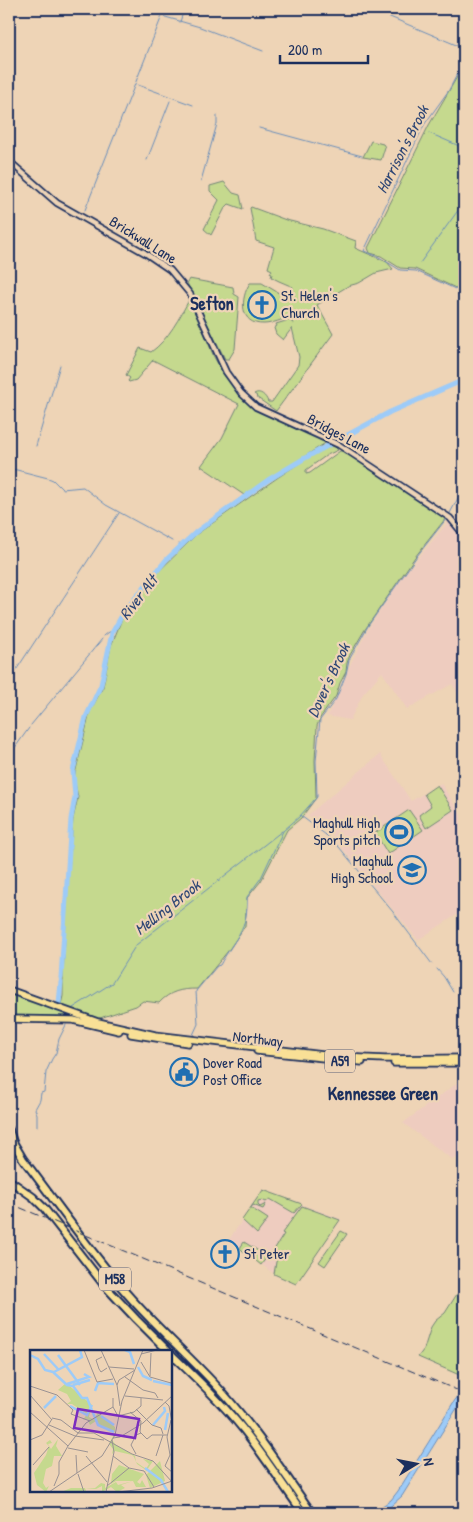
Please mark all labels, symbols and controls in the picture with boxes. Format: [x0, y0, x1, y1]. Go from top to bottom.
scale bar [280, 32, 368, 64]
text: 200 m [288, 39, 322, 60]
water label: Harrison's Brook [370, 100, 434, 197]
street label: Brickwall Lane [106, 211, 181, 269]
place label: St. Helen's Church [281, 285, 338, 323]
church icon: St. Helen's Church [247, 290, 277, 320]
district label: Sefton [190, 291, 234, 316]
street label: Bridges Lane [304, 408, 375, 459]
water label: River Alt [114, 568, 164, 624]
water label: Dover's Brook [301, 638, 355, 721]
place label: Maghull High Sports pitch [313, 812, 380, 850]
sports icon: Maghull High Sports pitch [384, 817, 414, 847]
place label: Maghull High School [331, 850, 394, 888]
school or university icon: Maghull High School [397, 855, 427, 885]
water label: Melling Brook [129, 873, 206, 940]
street label: Northway [232, 1025, 284, 1052]
road number: A59 [325, 1050, 355, 1072]
place label: Dover Road Post Office [203, 1052, 262, 1090]
public building icon: Dover Road Post Office [169, 1057, 199, 1087]
district label: Kennessee Green [328, 1081, 438, 1106]
church icon: St Peter [210, 1239, 240, 1269]
place label: St Peter [244, 1243, 290, 1264]
road number: M58 [99, 1268, 131, 1290]
inset map [30, 1350, 172, 1492]
north arrow [390, 1440, 440, 1490]
text: N [419, 1456, 439, 1468]

